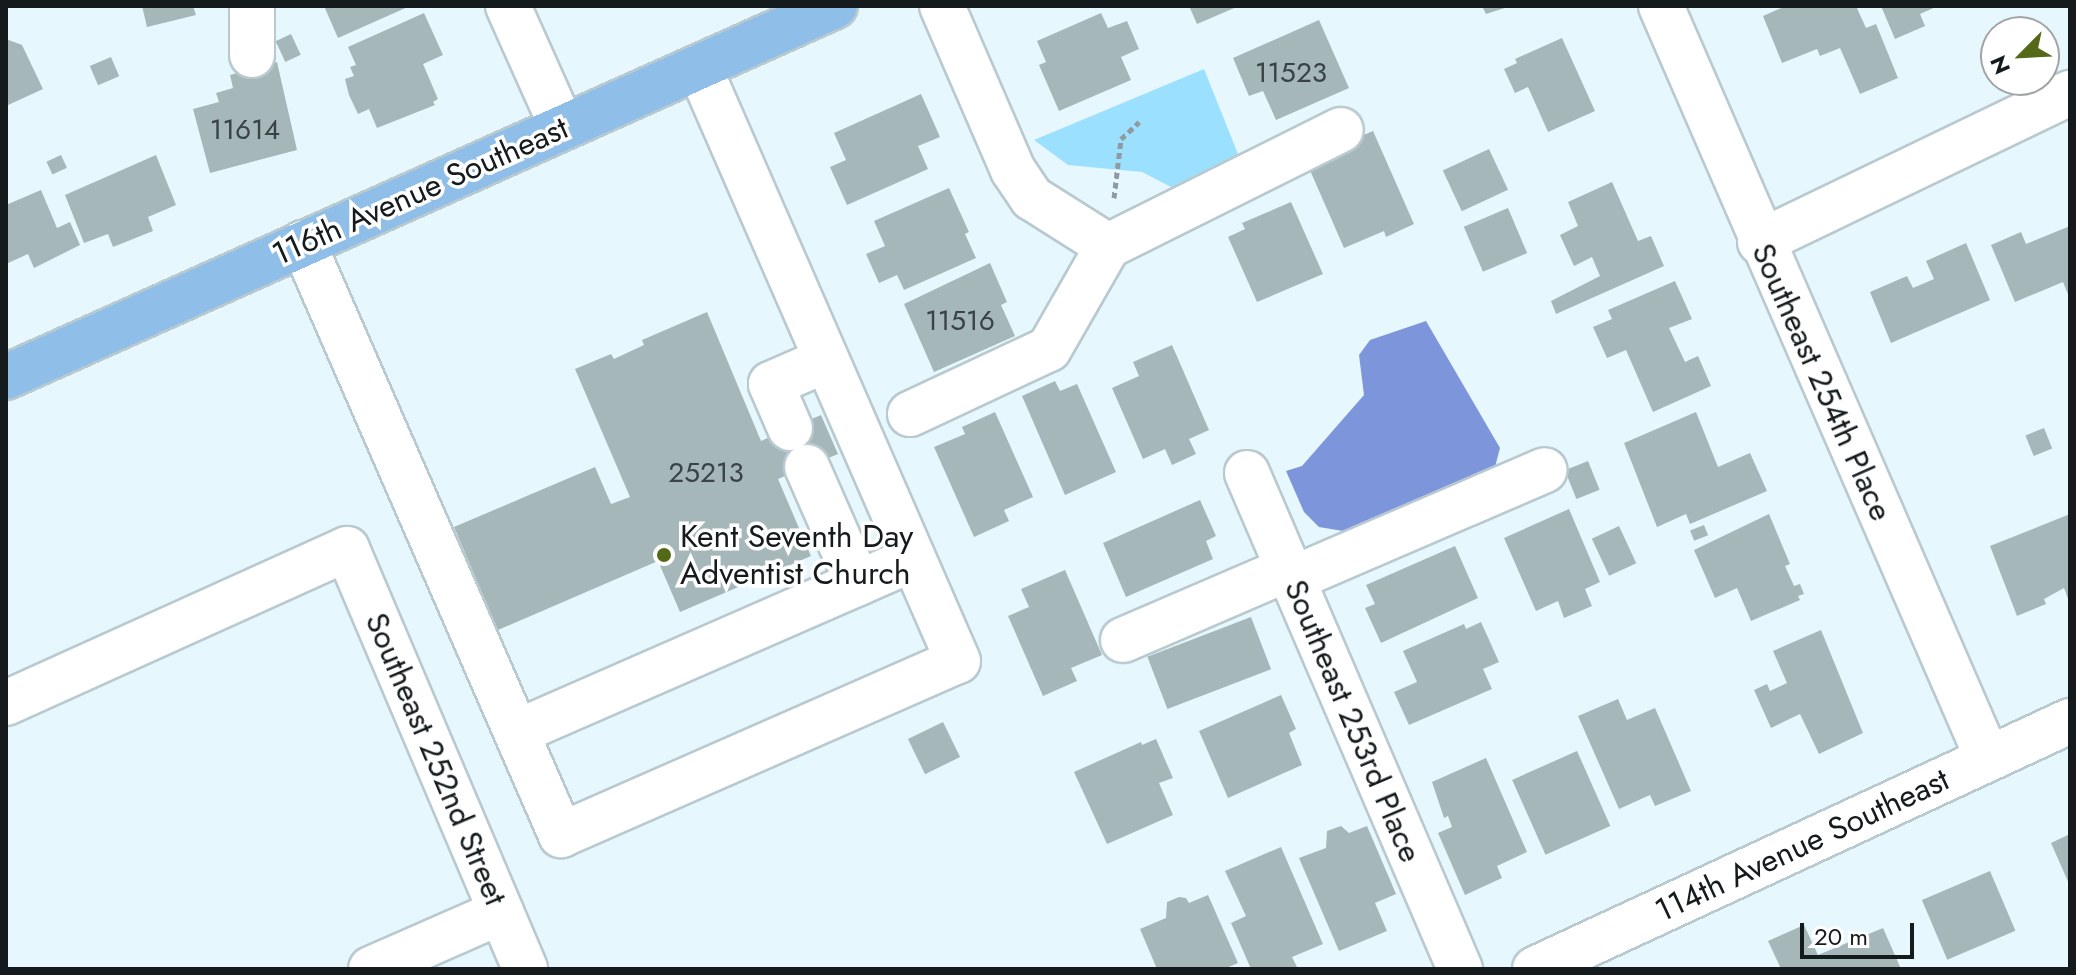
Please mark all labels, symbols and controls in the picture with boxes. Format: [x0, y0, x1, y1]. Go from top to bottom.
north arrow [1980, 16, 2060, 96]
text: N [1982, 50, 2018, 79]
house number: 11523 [1255, 56, 1327, 90]
street label: 116th Avenue Southeast [266, 109, 574, 273]
house number: 11614 [210, 113, 280, 147]
street label: Southeast 254th Place [1744, 237, 1900, 527]
house number: 11516 [925, 304, 995, 338]
house number: 25213 [668, 456, 744, 490]
place label: Kent Seventh Day Adventist Church [680, 518, 913, 593]
marker: Kent Seventh Day Adventist Church [655, 546, 673, 564]
street label: Southeast 253rd Place [1276, 574, 1430, 868]
street label: Southeast 252nd Street [357, 607, 515, 911]
street label: 114th Avenue Southeast [1649, 760, 1955, 930]
scale bar [1804, 907, 1918, 957]
text: 20 m [1814, 919, 1868, 954]

